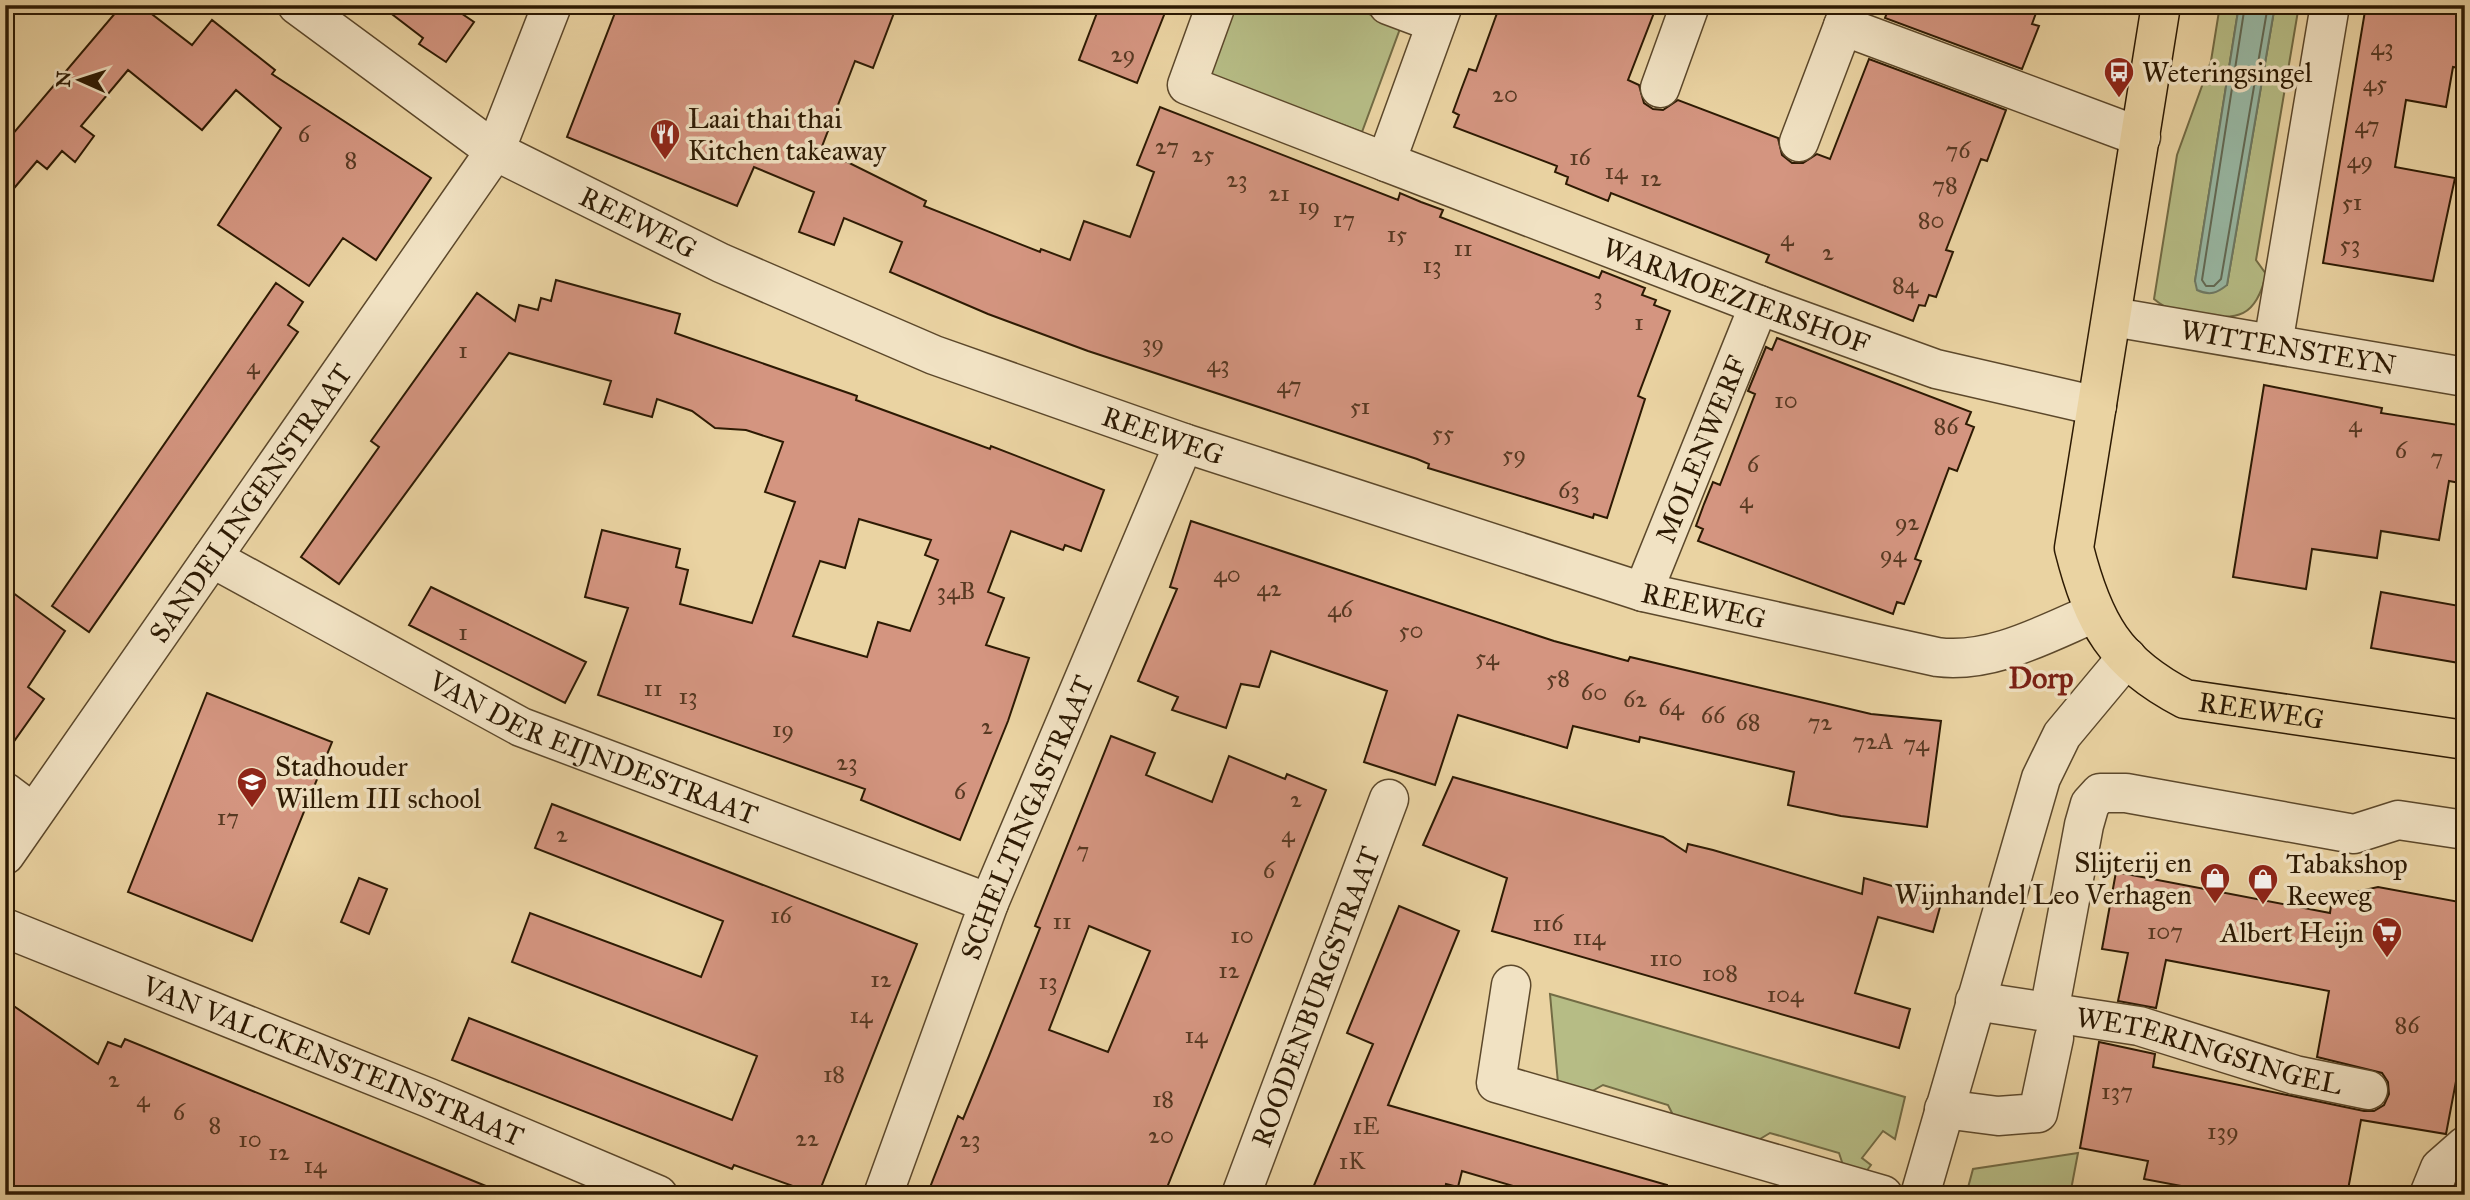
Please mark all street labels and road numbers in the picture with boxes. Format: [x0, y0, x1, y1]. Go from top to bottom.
street label: REEWEG [574, 178, 703, 266]
street label: WARMOEZIERSHOF [1598, 229, 1875, 361]
street label: WITTENSTEYN [2178, 311, 2399, 382]
street label: MOLENWERF [1647, 351, 1754, 548]
street label: SANDELINGENSTRAAT [141, 357, 359, 649]
street label: REEWEG [1097, 398, 1228, 472]
street label: REEWEG [1638, 575, 1769, 636]
street label: VAN DER EIJNDESTRAAT [422, 662, 763, 832]
street label: SCHELTINGASTRAAT [952, 670, 1101, 964]
street label: REEWEG [2196, 684, 2326, 737]
street label: ROODENBURGSTRAAT [1243, 841, 1387, 1152]
street label: VAN VALCKENSTEINSTRAAT [137, 967, 529, 1154]
street label: WETERINGSINGEL [2074, 999, 2346, 1102]

